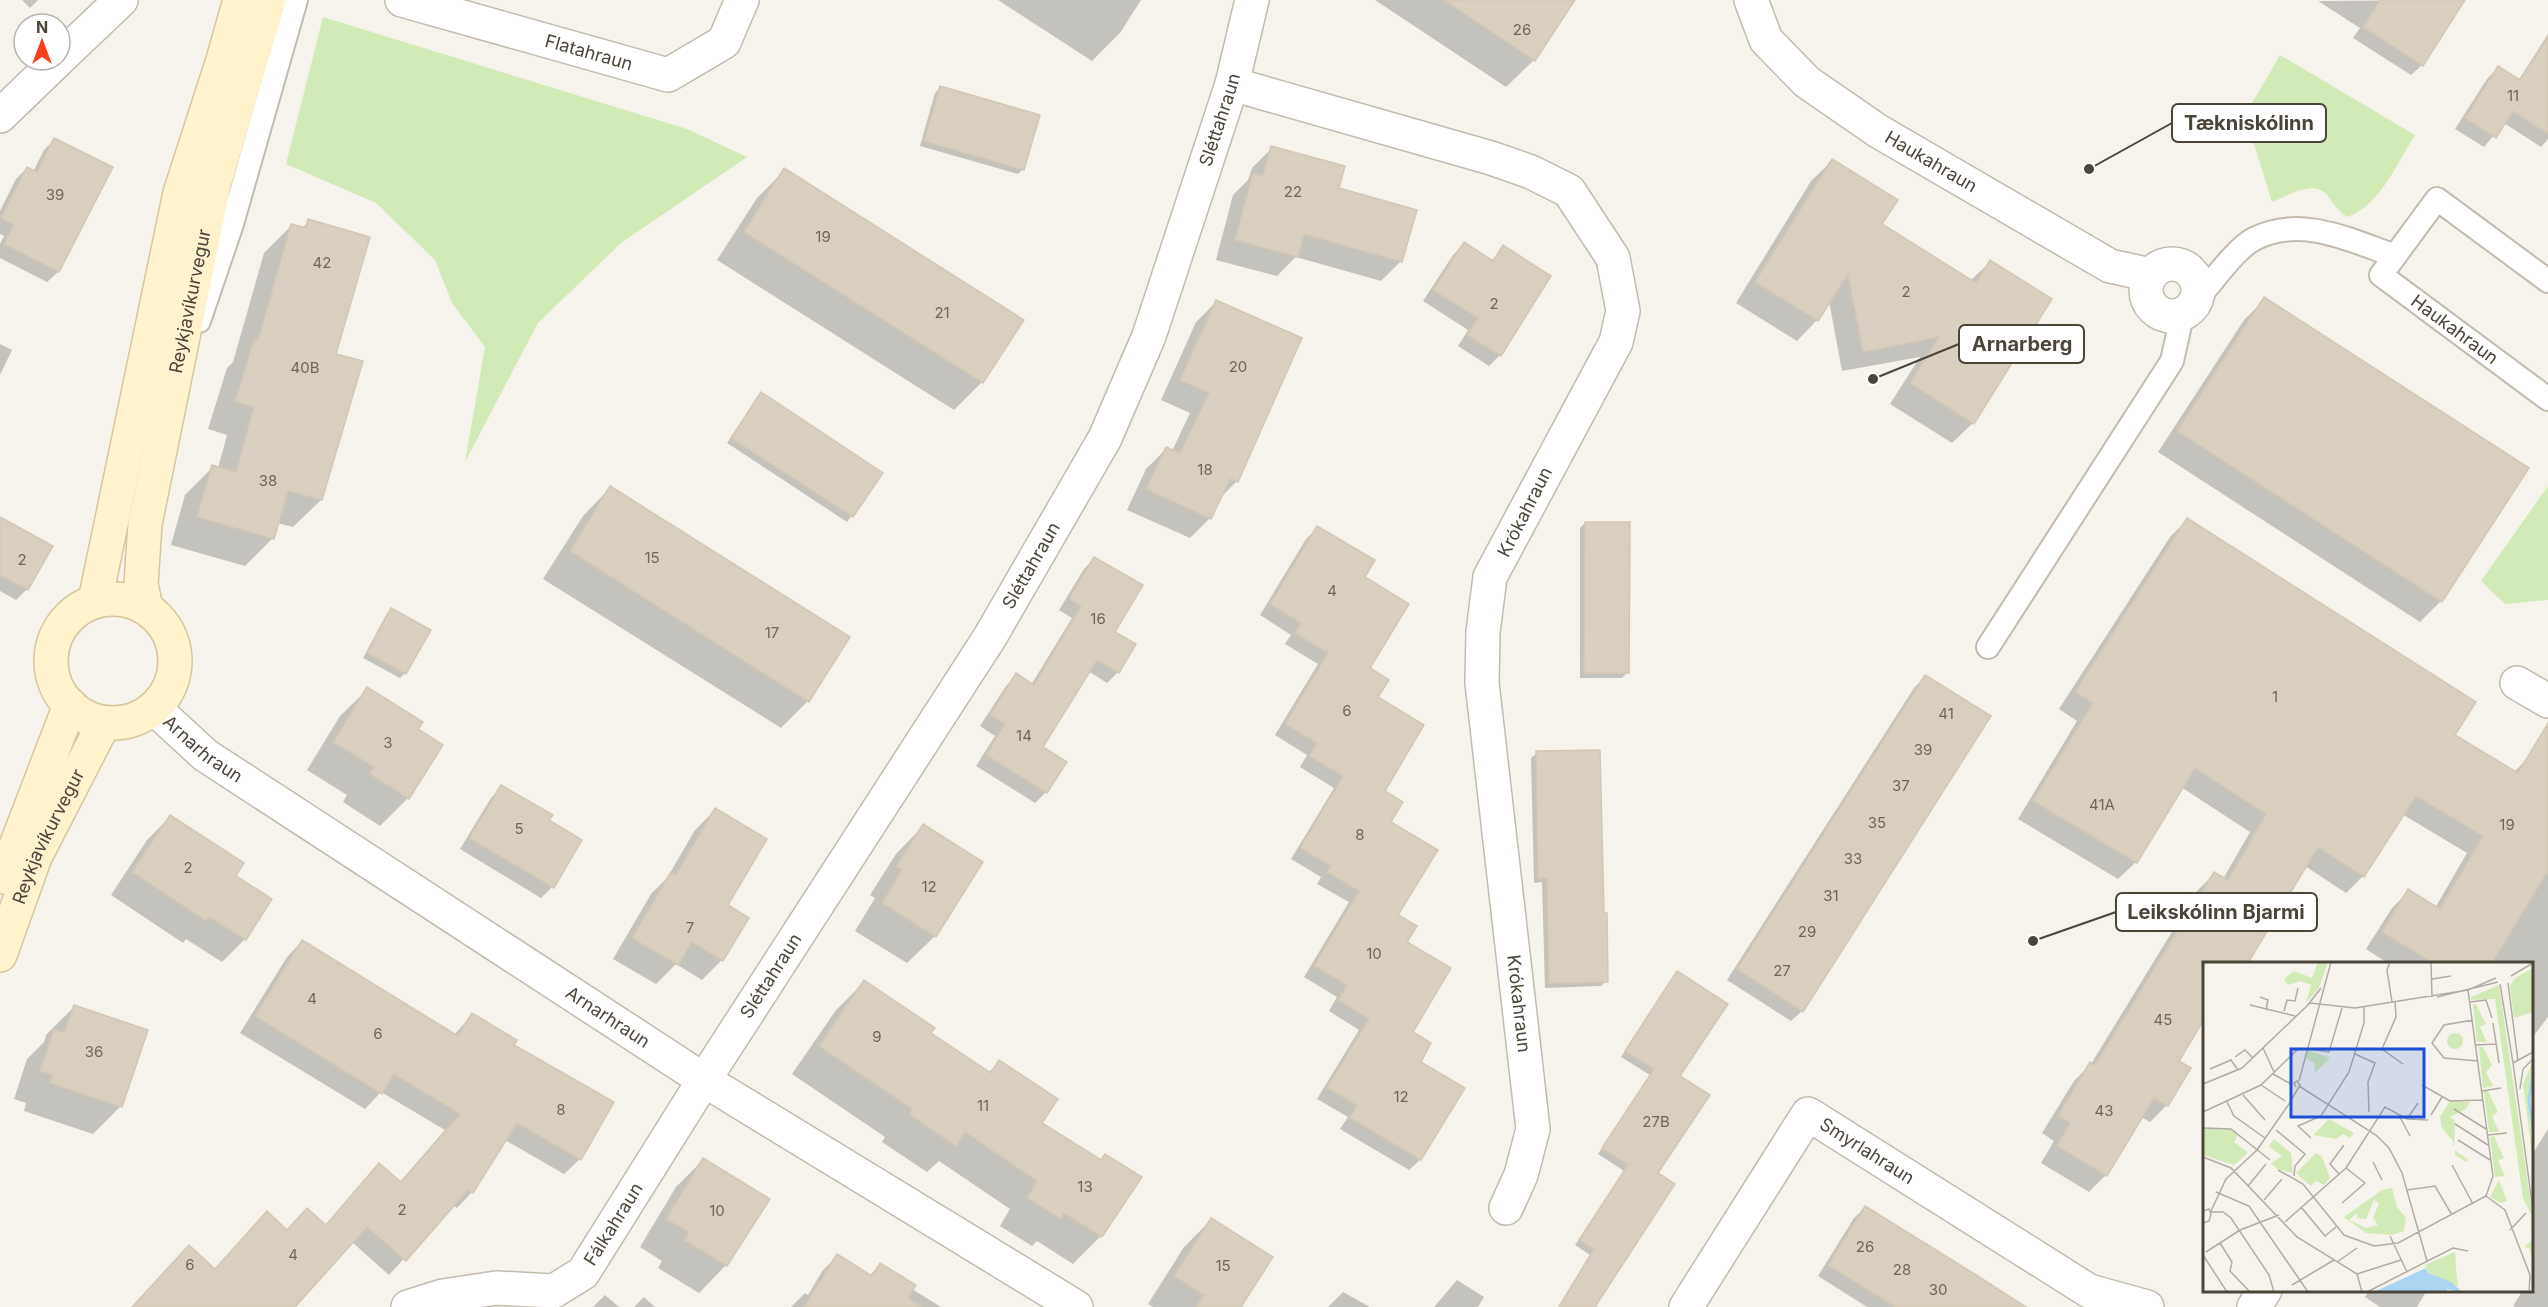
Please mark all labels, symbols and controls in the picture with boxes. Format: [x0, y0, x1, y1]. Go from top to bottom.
north arrow [12, 12, 72, 72]
text: N [36, 17, 48, 37]
house number: 26 [1513, 20, 1531, 39]
street label: Flatahraun [543, 30, 635, 74]
street label: Sléttahraun [1195, 71, 1244, 169]
house number: 11 [2507, 86, 2519, 105]
callout: Tækniskólinn [2172, 104, 2326, 142]
text: Tækniskólinn [2184, 111, 2314, 135]
street label: Haukahraun [1881, 126, 1981, 196]
house number: 22 [1284, 182, 1302, 201]
house number: 39 [46, 185, 64, 204]
street label: Reykjavíkurvegur [165, 227, 215, 375]
house number: 19 [815, 227, 831, 246]
house number: 42 [313, 253, 331, 272]
house number: 2 [1901, 282, 1911, 301]
street label: Haukahraun [2407, 290, 2502, 368]
house number: 2 [1489, 294, 1499, 313]
house number: 21 [934, 303, 950, 322]
callout: Arnarberg [1959, 325, 2084, 363]
text: Arnarberg [1972, 332, 2072, 356]
house number: 20 [1229, 357, 1247, 376]
house number: 40B [291, 358, 319, 377]
house number: 18 [1197, 460, 1213, 479]
street label: Krókahraun [1493, 463, 1556, 560]
house number: 38 [259, 471, 277, 490]
street label: Sléttahraun [997, 518, 1064, 613]
house number: 15 [644, 548, 660, 567]
house number: 2 [17, 550, 27, 569]
house number: 4 [1327, 581, 1337, 600]
house number: 16 [1090, 609, 1106, 628]
house number: 17 [765, 623, 779, 642]
house number: 1 [2272, 687, 2278, 706]
house number: 6 [1342, 701, 1352, 720]
house number: 41 [1938, 704, 1954, 723]
street label: Arnarhraun [159, 711, 247, 787]
house number: 14 [1016, 726, 1032, 745]
house number: 3 [383, 733, 393, 752]
house number: 39 [1914, 740, 1932, 759]
street label: Reykjavíkurvegur [8, 765, 89, 907]
house number: 37 [1892, 776, 1910, 795]
house number: 41A [2089, 795, 2115, 814]
house number: 35 [1868, 813, 1886, 832]
house number: 19 [2499, 815, 2515, 834]
house number: 5 [514, 819, 524, 838]
house number: 8 [1355, 825, 1365, 844]
house number: 33 [1844, 849, 1862, 868]
house number: 2 [183, 858, 193, 877]
house number: 12 [921, 877, 937, 896]
house number: 31 [1823, 886, 1839, 905]
callout: Leikskólinn Bjarmi [2116, 893, 2317, 931]
text: Leikskólinn Bjarmi [2127, 900, 2305, 924]
house number: 7 [686, 918, 694, 937]
house number: 29 [1798, 922, 1816, 941]
street label: Sléttahraun [736, 929, 806, 1022]
house number: 10 [1366, 944, 1382, 963]
street label: Krókahraun [1503, 954, 1535, 1054]
house number: 27 [1773, 961, 1791, 980]
inset map [2203, 962, 2533, 1292]
street label: Arnarhraun [562, 982, 654, 1052]
house number: 4 [307, 989, 317, 1008]
house number: 45 [2154, 1010, 2172, 1029]
house number: 6 [373, 1024, 383, 1043]
house number: 9 [872, 1027, 882, 1046]
house number: 36 [85, 1042, 103, 1061]
house number: 12 [1393, 1087, 1409, 1106]
house number: 11 [977, 1096, 989, 1115]
house number: 8 [556, 1100, 566, 1119]
house number: 43 [2095, 1101, 2113, 1120]
house number: 27B [1642, 1112, 1670, 1131]
street label: Smyrlahraun [1816, 1113, 1918, 1188]
house number: 13 [1077, 1177, 1093, 1196]
street label: Fálkahraun [579, 1179, 647, 1269]
house number: 2 [397, 1200, 407, 1219]
house number: 10 [709, 1201, 725, 1220]
house number: 26 [1856, 1237, 1874, 1256]
house number: 4 [288, 1245, 298, 1264]
house number: 6 [185, 1255, 195, 1274]
house number: 15 [1215, 1256, 1231, 1275]
house number: 28 [1893, 1260, 1911, 1279]
house number: 30 [1929, 1280, 1947, 1299]

